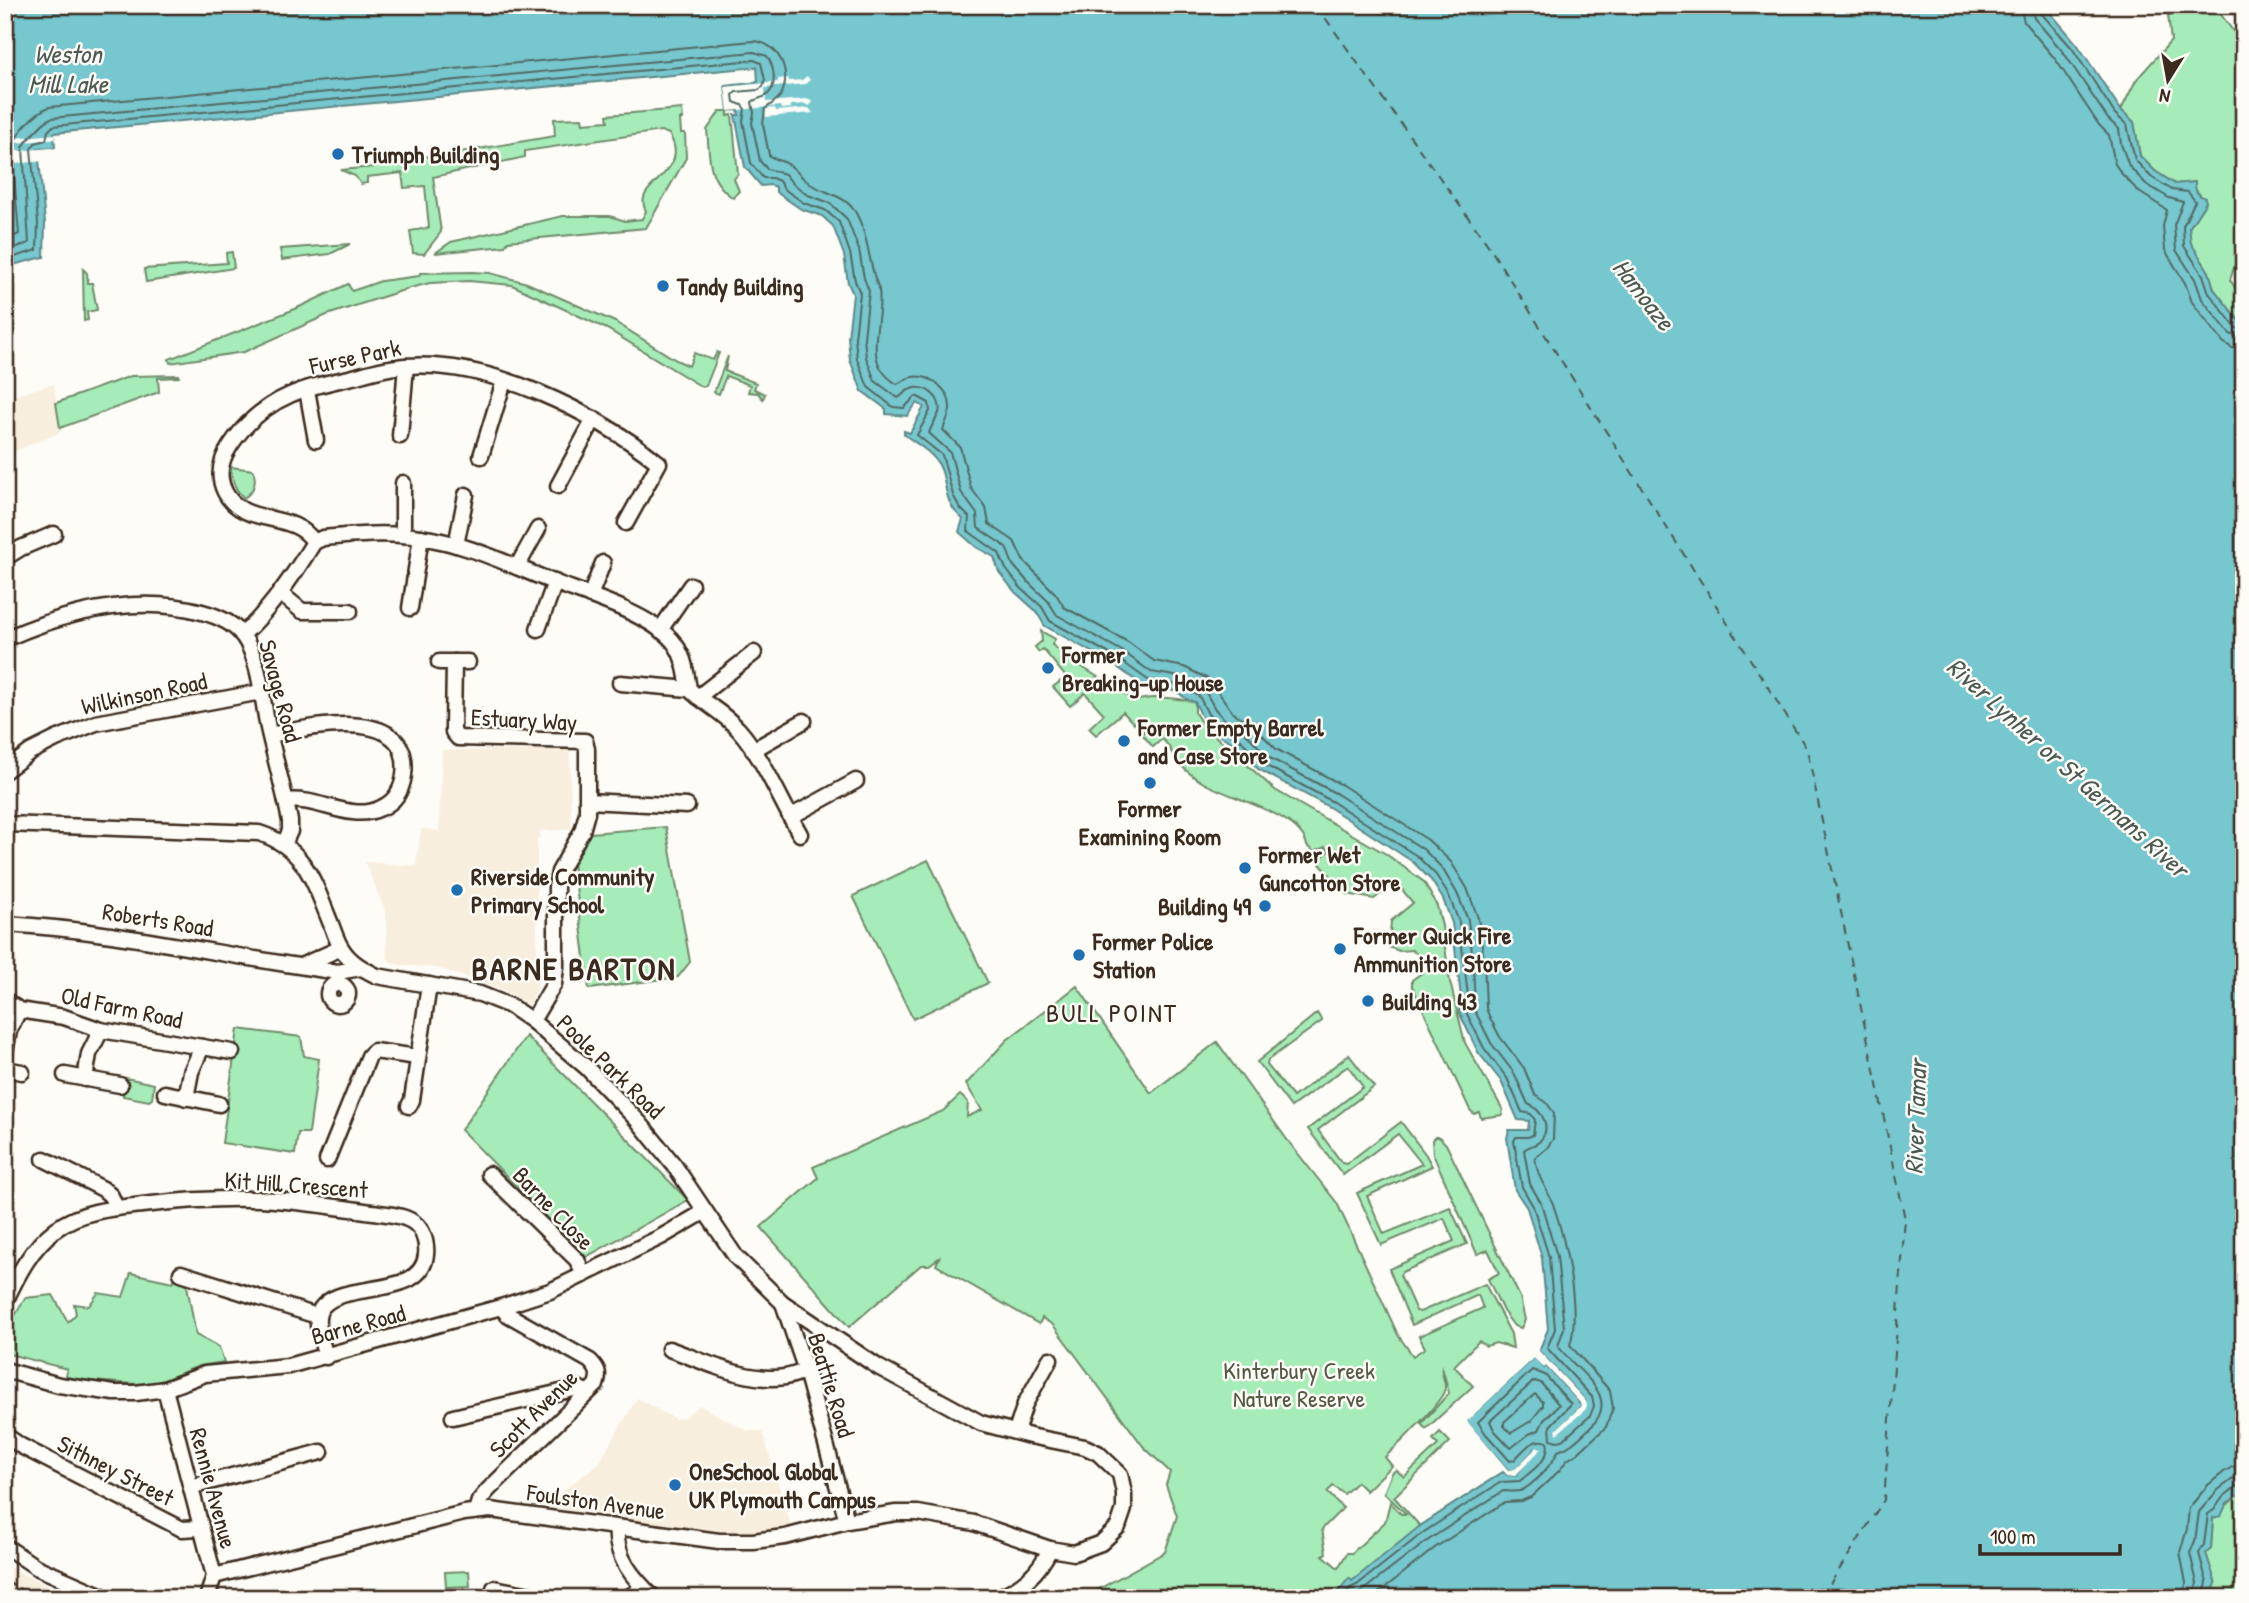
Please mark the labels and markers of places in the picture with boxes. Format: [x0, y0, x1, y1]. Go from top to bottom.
place label: Triumph Building [351, 138, 500, 171]
marker: Triumph Building [330, 146, 346, 162]
place label: Tandy Building [676, 270, 804, 303]
marker: Tandy Building [655, 278, 671, 294]
place label: Former Breaking-up House [1061, 638, 1224, 699]
marker: Former Breaking-up House [1040, 660, 1056, 676]
place label: Former Empty Barrel and Case Store [1137, 711, 1324, 771]
marker: Former Empty Barrel and Case Store [1116, 733, 1132, 749]
marker: Former Examining Room [1142, 775, 1158, 791]
place label: Former Examining Room [1079, 792, 1221, 853]
place label: Former Wet Guncotton Store [1258, 838, 1401, 898]
place label: Riverside Community Primary School [471, 860, 654, 921]
marker: Former Wet Guncotton Store [1237, 860, 1253, 876]
marker: Riverside Community Primary School [449, 882, 465, 898]
place label: Building 49 [1158, 890, 1251, 923]
marker: Building 49 [1257, 898, 1273, 914]
place label: Former Quick Fire Ammunition Store [1353, 919, 1512, 979]
place label: Former Police Station [1092, 925, 1214, 985]
marker: Former Quick Fire Ammunition Store [1332, 941, 1348, 957]
marker: Former Police Station [1071, 947, 1087, 963]
place label: Building 43 [1382, 985, 1477, 1018]
marker: Building 43 [1360, 993, 1376, 1009]
place label: OneSchool Global UK Plymouth Campus [689, 1455, 876, 1516]
marker: OneSchool Global UK Plymouth Campus [667, 1477, 683, 1493]

